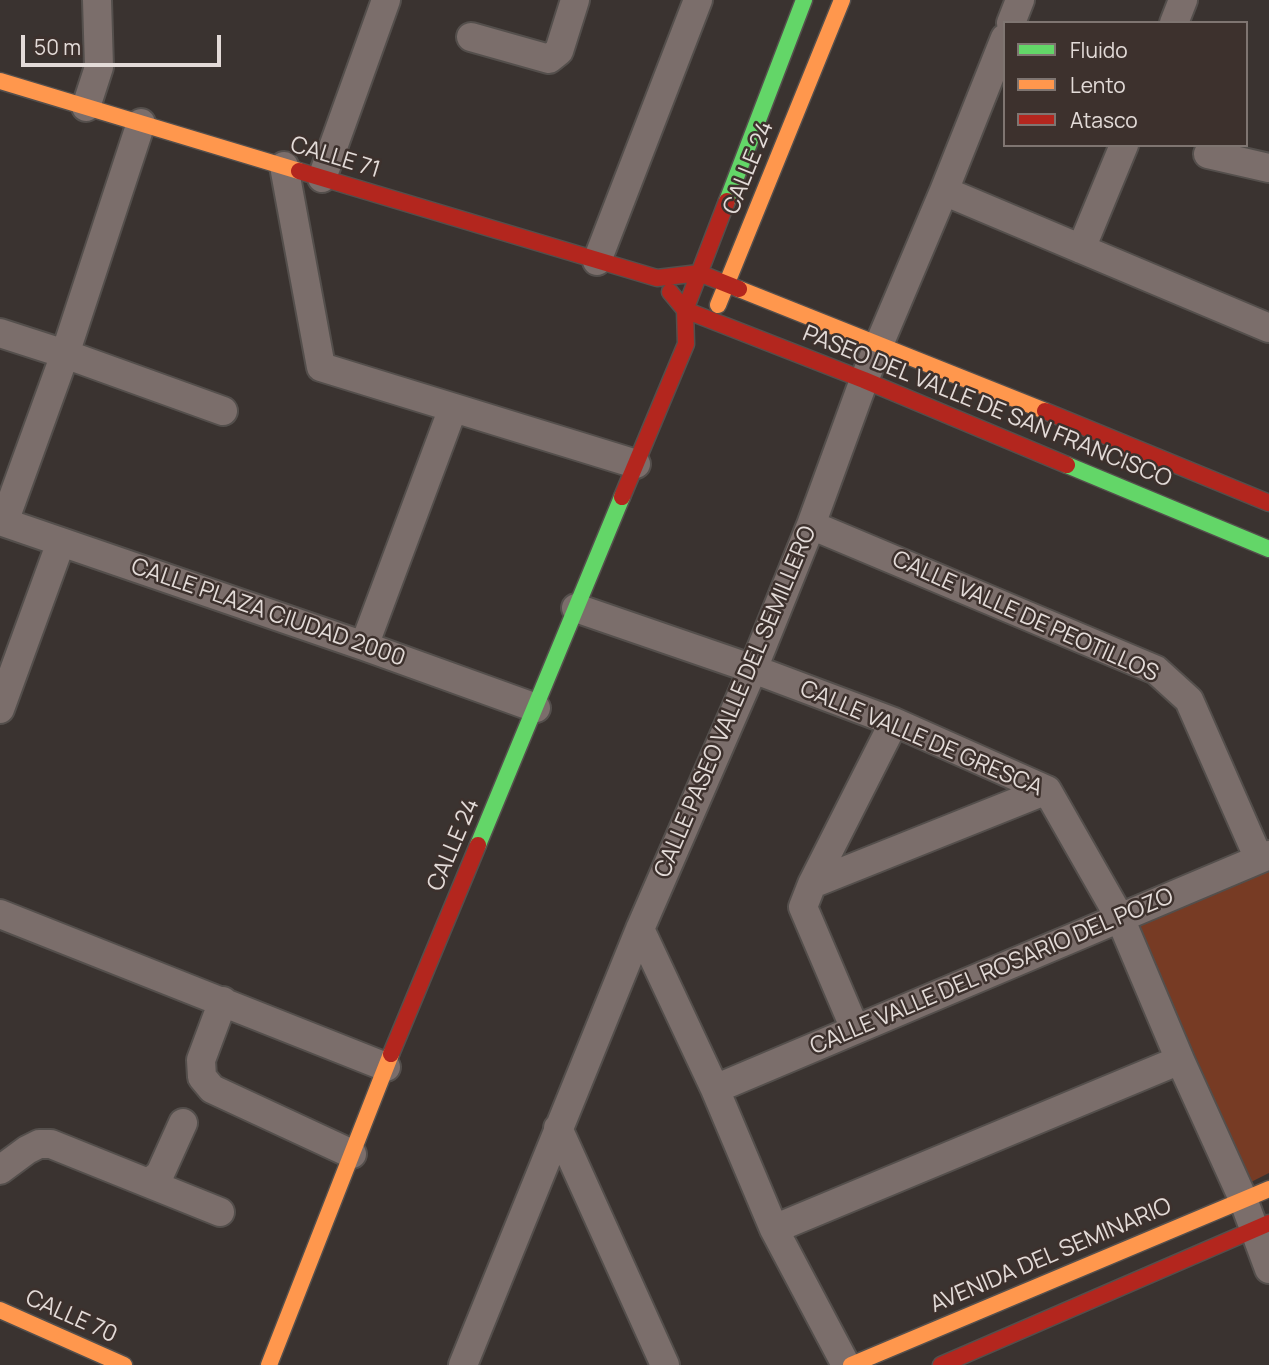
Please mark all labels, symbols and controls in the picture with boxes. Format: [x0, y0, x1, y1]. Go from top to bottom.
scale bar [24, 21, 224, 65]
legend [1003, 21, 1248, 147]
text: 50 m [34, 33, 81, 61]
text: Fluido [1070, 36, 1128, 64]
text: Lento [1070, 71, 1126, 99]
text: Atasco [1070, 106, 1138, 134]
street label: CALLE 24 [718, 117, 780, 219]
street label: CALLE 71 [287, 131, 383, 185]
street label: PASEO DEL VALLE DE SAN FRANCISCO [799, 320, 1175, 494]
street label: CALLE PASEO VALLE DEL SEMILLERO [649, 522, 823, 882]
street label: CALLE VALLE DE PEOTILLOS [888, 546, 1162, 688]
street label: CALLE PLAZA CIUDAD 2000 [127, 553, 409, 673]
street label: CALLE VALLE DE GRESCA [796, 675, 1046, 803]
street label: CALLE 24 [422, 795, 486, 895]
street label: CALLE VALLE DEL ROSARIO DEL POZO [806, 883, 1178, 1061]
street label: AVENIDA DEL SEMINARIO [926, 1193, 1176, 1319]
street label: CALLE 70 [21, 1285, 121, 1349]

